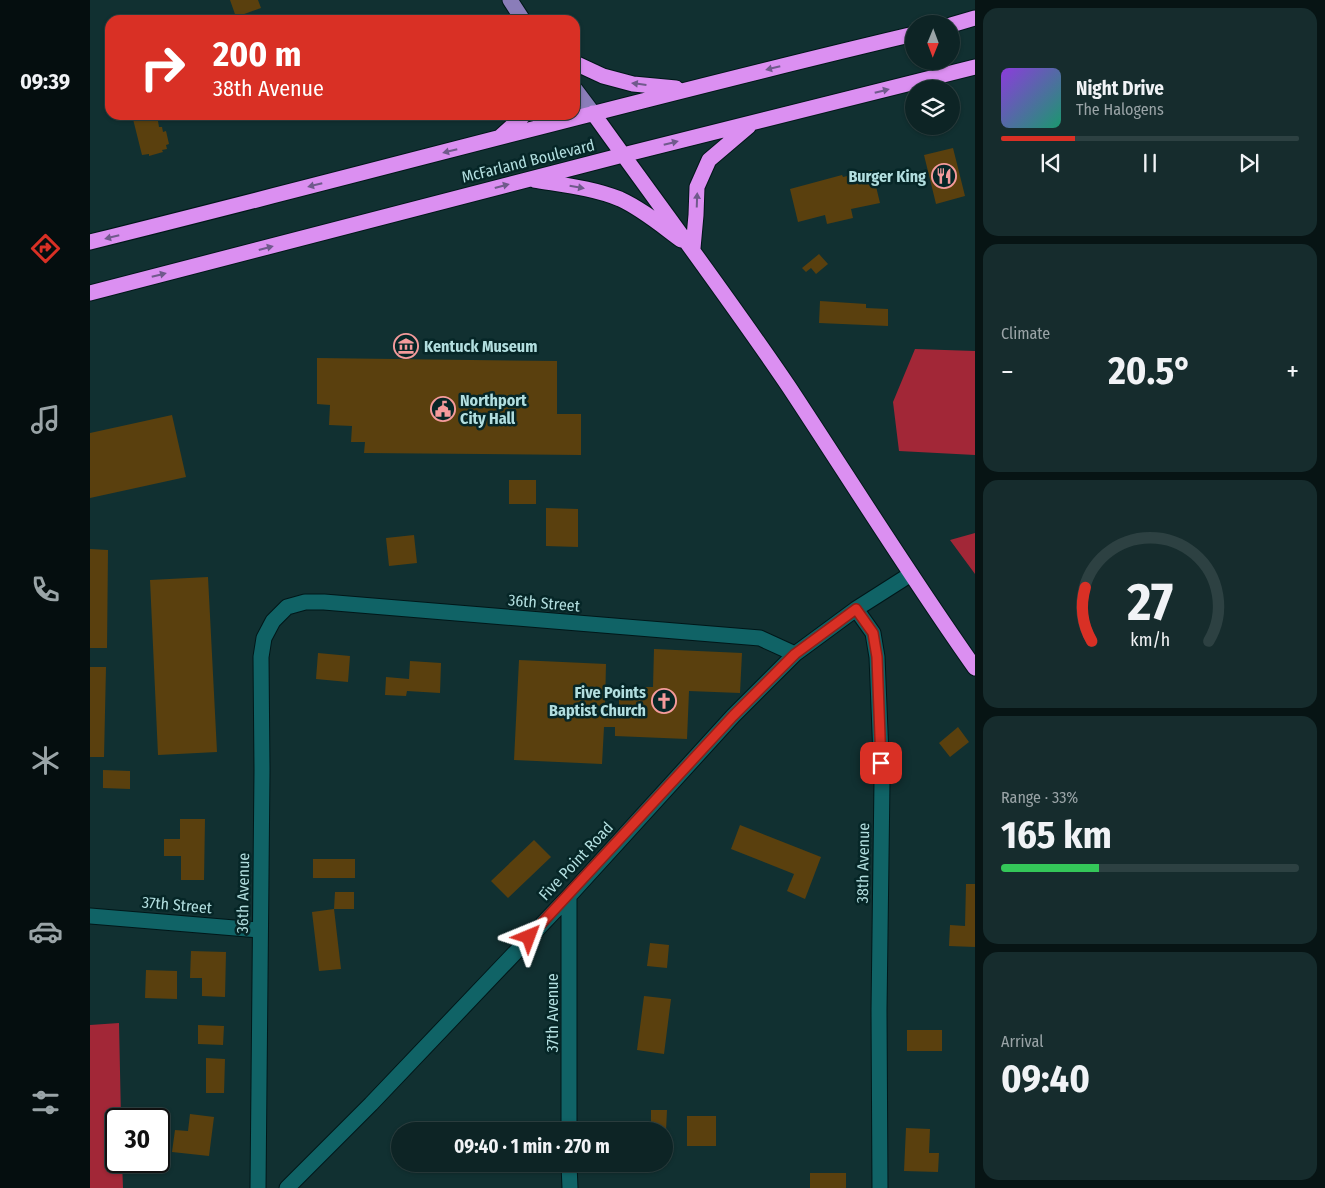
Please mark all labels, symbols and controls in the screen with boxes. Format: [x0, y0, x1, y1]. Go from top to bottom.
north arrow [905, 15, 960, 70]
map controls [905, 15, 960, 135]
text: 200 m [213, 33, 301, 75]
icon: right [130, 35, 195, 100]
one-way arrow [766, 64, 781, 72]
text: 09:39 [20, 68, 70, 95]
text: 38th Avenue [213, 75, 324, 102]
text: Night Drive [1076, 77, 1164, 100]
one-way arrow [631, 80, 647, 88]
button: layers [905, 80, 960, 135]
one-way arrow [874, 87, 889, 95]
text: The Halogens [1076, 100, 1164, 119]
street label: McFarland Boulevard [460, 135, 596, 187]
one-way arrow [663, 139, 678, 147]
one-way arrow [443, 147, 458, 155]
icon: previous [1037, 149, 1065, 177]
icon: pause [1136, 149, 1164, 177]
icon: next [1235, 149, 1263, 177]
restaurant icon: Burger King [931, 163, 957, 189]
place label: Burger King [848, 167, 926, 186]
one-way arrow [307, 182, 322, 190]
one-way arrow [494, 182, 509, 190]
one-way arrow [569, 184, 585, 192]
one-way arrow [693, 191, 701, 207]
icon: directions [28, 231, 63, 266]
one-way arrow [104, 233, 119, 241]
one-way arrow [259, 243, 274, 251]
one-way arrow [151, 271, 166, 279]
text: Climate [1001, 324, 1050, 343]
museum icon: Kentuck Museum [393, 333, 419, 359]
place label: Kentuck Museum [424, 337, 537, 356]
text: 20.5° [1108, 348, 1192, 394]
text: − [1001, 355, 1014, 388]
text: + [1286, 355, 1299, 388]
place label: Northport City Hall [460, 391, 527, 428]
public building icon: Northport City Hall [430, 396, 456, 422]
icon: music [28, 402, 63, 437]
text: 27 [1126, 571, 1173, 634]
icon: phone [28, 572, 63, 607]
street label: 36th Street [507, 590, 581, 616]
text: km/h [1130, 629, 1170, 651]
place label: Five Points Baptist Church [549, 683, 646, 720]
church icon: Five Points Baptist Church [651, 688, 677, 714]
pin [860, 742, 902, 784]
icon: climate [28, 743, 63, 778]
icon: arrive [867, 749, 895, 777]
text: Range · 33% [1001, 788, 1078, 807]
text: 165 km [1001, 812, 1112, 858]
street label: Five Point Road [535, 818, 617, 904]
street label: 38th Avenue [853, 822, 873, 904]
street label: 36th Avenue [233, 852, 253, 933]
street label: 37th Street [141, 892, 214, 918]
position arrow [502, 910, 554, 962]
icon: car [28, 914, 63, 949]
street label: 37th Avenue [543, 973, 562, 1053]
text: Arrival [1001, 1032, 1043, 1051]
text: 09:40 [1001, 1056, 1090, 1102]
icon: filters [28, 1085, 63, 1120]
speed limit sign: 30 [105, 1108, 170, 1173]
text: 09:40 · 1 min · 270 m [454, 1135, 610, 1158]

